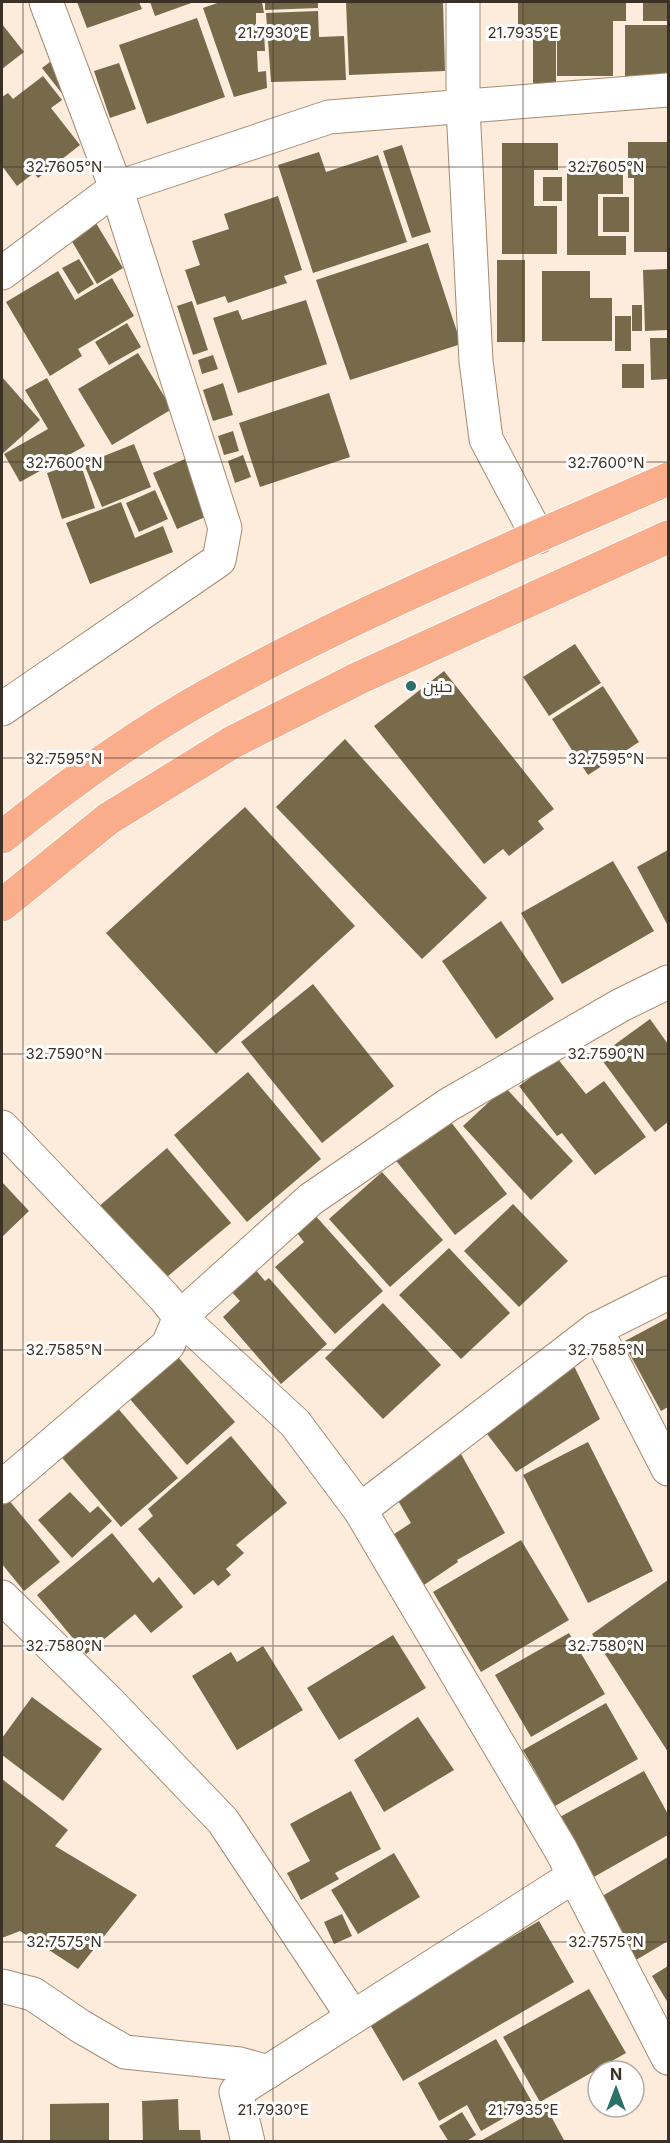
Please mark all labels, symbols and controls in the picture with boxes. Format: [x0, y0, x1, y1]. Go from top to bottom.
text: 21.7930°E [237, 23, 309, 42]
text: 21.7935°E [487, 23, 559, 42]
text: 32.7605°N [26, 157, 102, 176]
text: 32.7605°N [568, 157, 644, 176]
text: 32.7600°N [25, 453, 103, 472]
text: 32.7600°N [567, 453, 645, 472]
place label: حنين [423, 676, 452, 697]
marker: حنين [404, 679, 418, 693]
text: 32.7595°N [26, 749, 102, 768]
text: 32.7595°N [568, 749, 644, 768]
text: 32.7590°N [26, 1044, 102, 1063]
text: 32.7590°N [568, 1044, 644, 1063]
text: 32.7585°N [26, 1340, 102, 1359]
text: 32.7585°N [568, 1340, 644, 1359]
text: 32.7580°N [26, 1636, 102, 1655]
text: 32.7580°N [568, 1636, 644, 1655]
text: 32.7575°N [26, 1932, 102, 1951]
text: 32.7575°N [568, 1932, 644, 1951]
north arrow [586, 2059, 646, 2119]
text: N [610, 2064, 622, 2084]
text: 21.7930°E [237, 2100, 309, 2119]
text: 21.7935°E [487, 2100, 559, 2119]

